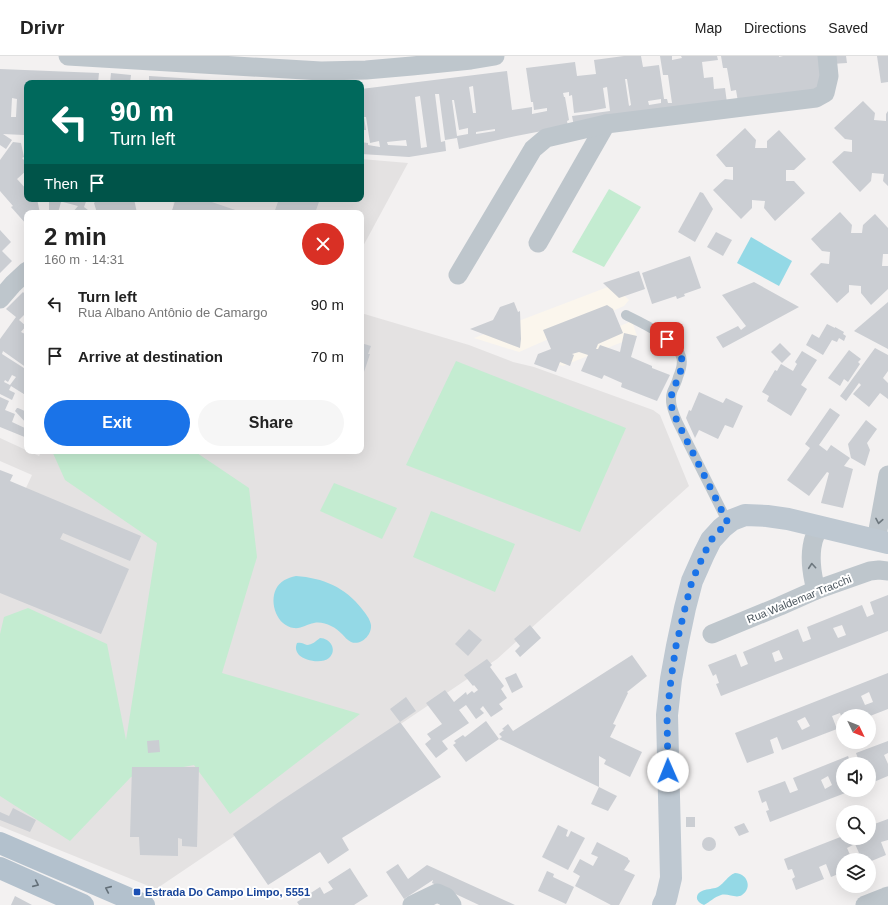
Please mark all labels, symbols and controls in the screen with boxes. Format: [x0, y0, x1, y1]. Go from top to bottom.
text: Drivr [20, 17, 64, 38]
text: Map [695, 20, 722, 36]
text: Directions [744, 20, 806, 36]
text: Saved [828, 20, 868, 36]
icon: left [44, 96, 96, 148]
text: 90 m [110, 96, 174, 127]
text: Turn left [110, 129, 175, 149]
icon: arrive [86, 172, 108, 194]
text: Then [44, 175, 78, 192]
text: 2 min [44, 223, 107, 250]
button: close [302, 223, 344, 265]
text: 160 m · 14:31 [44, 252, 124, 267]
text: Turn left [78, 288, 137, 305]
icon: left [44, 293, 66, 315]
text: 90 m [311, 296, 344, 313]
text: Rua Albano Antônio de Camargo [78, 305, 267, 320]
pin [650, 322, 684, 356]
icon: arrive [656, 328, 678, 350]
icon: arrive [44, 345, 66, 367]
text: Arrive at destination [78, 348, 223, 365]
text: 70 m [311, 348, 344, 365]
button: Exit [44, 400, 190, 446]
button: Share [198, 400, 344, 446]
one-way arrow [875, 518, 884, 524]
one-way arrow [807, 563, 816, 569]
street label: Rua Waldemar Tracchi [745, 573, 853, 625]
north arrow [836, 709, 876, 749]
map controls [836, 709, 876, 893]
position arrow [647, 750, 689, 792]
button: sound [836, 757, 876, 797]
button: search [836, 805, 876, 845]
button: layers [836, 853, 876, 893]
one-way arrow [31, 879, 39, 887]
one-way arrow [105, 886, 112, 894]
place label: Estrada Do Campo Limpo, 5551 [145, 886, 310, 898]
marker: Estrada Do Campo Limpo, 5551 [132, 887, 142, 897]

